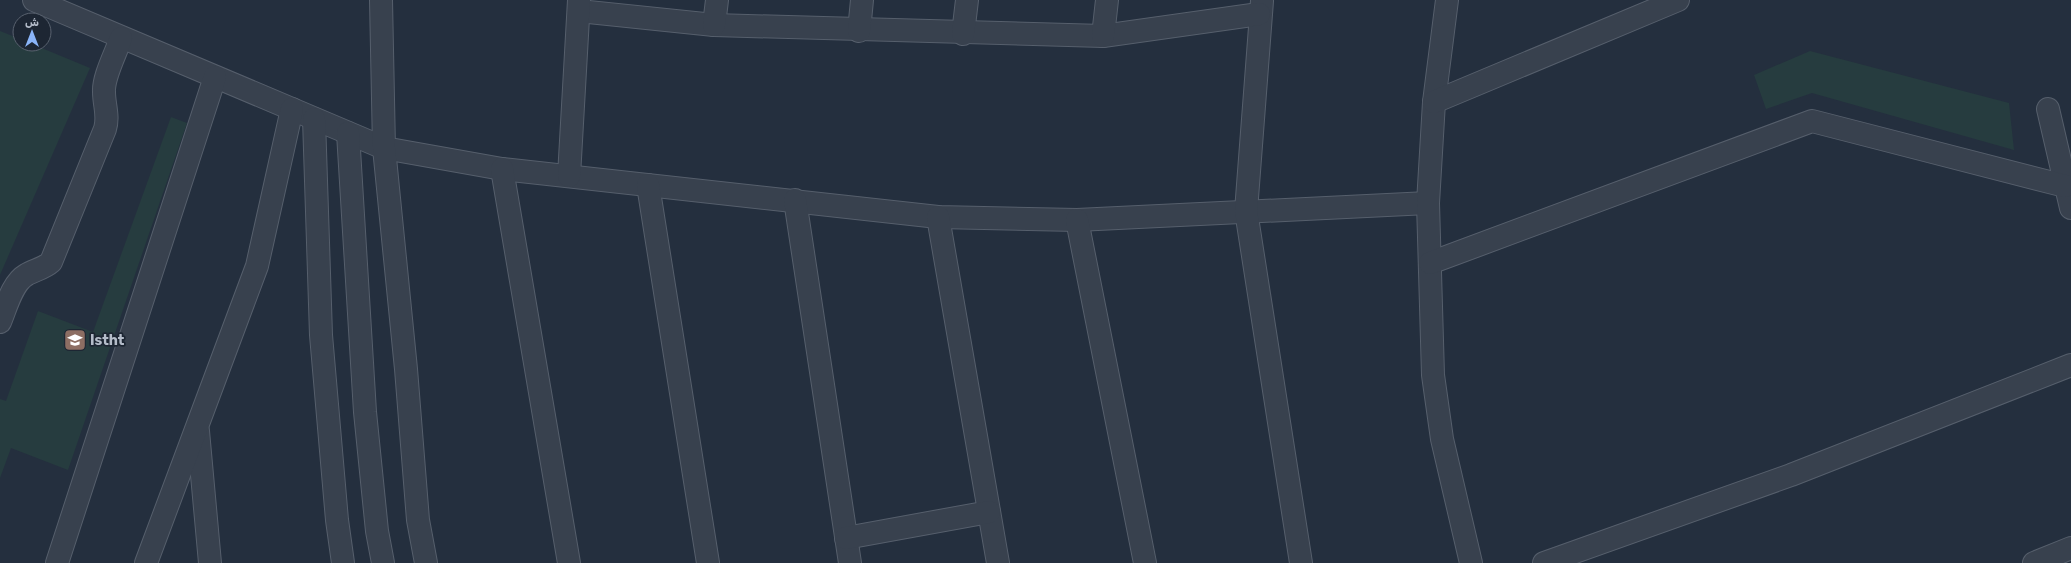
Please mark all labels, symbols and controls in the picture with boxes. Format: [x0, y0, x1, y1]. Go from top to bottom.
north arrow [12, 12, 52, 52]
text: ش [25, 16, 39, 29]
school or university icon: Istht [62, 327, 88, 353]
place label: Istht [90, 332, 125, 349]

